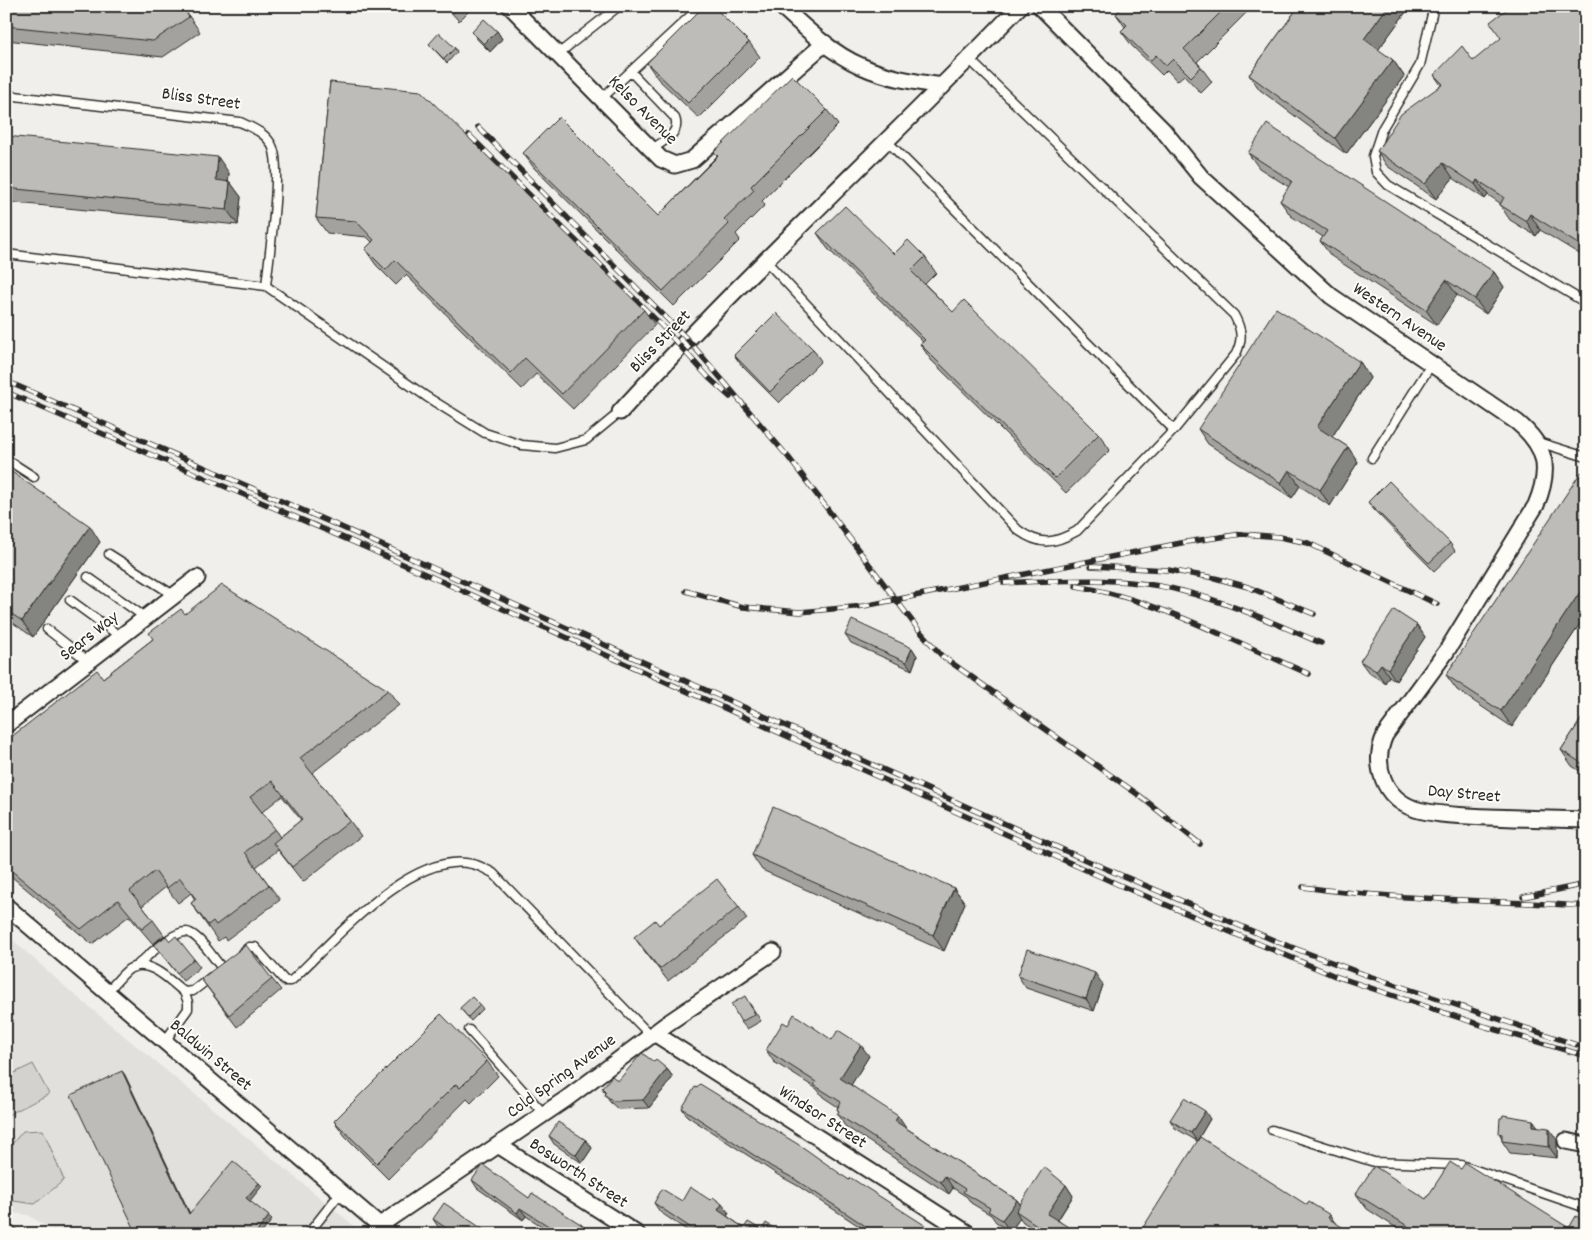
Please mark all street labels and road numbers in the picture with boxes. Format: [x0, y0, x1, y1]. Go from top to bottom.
street label: Kelso Avenue [602, 71, 683, 152]
street label: Bliss Street [160, 82, 242, 118]
street label: Western Avenue [1347, 277, 1451, 359]
street label: Bliss Street [625, 305, 698, 379]
street label: Sears Way [55, 606, 125, 668]
street label: Day Street [1427, 779, 1502, 811]
street label: Baldwin Street [163, 1014, 257, 1098]
street label: Cold Spring Avenue [502, 1029, 622, 1125]
street label: Windsor Street [773, 1080, 871, 1156]
street label: Bosworth Street [524, 1133, 633, 1215]

